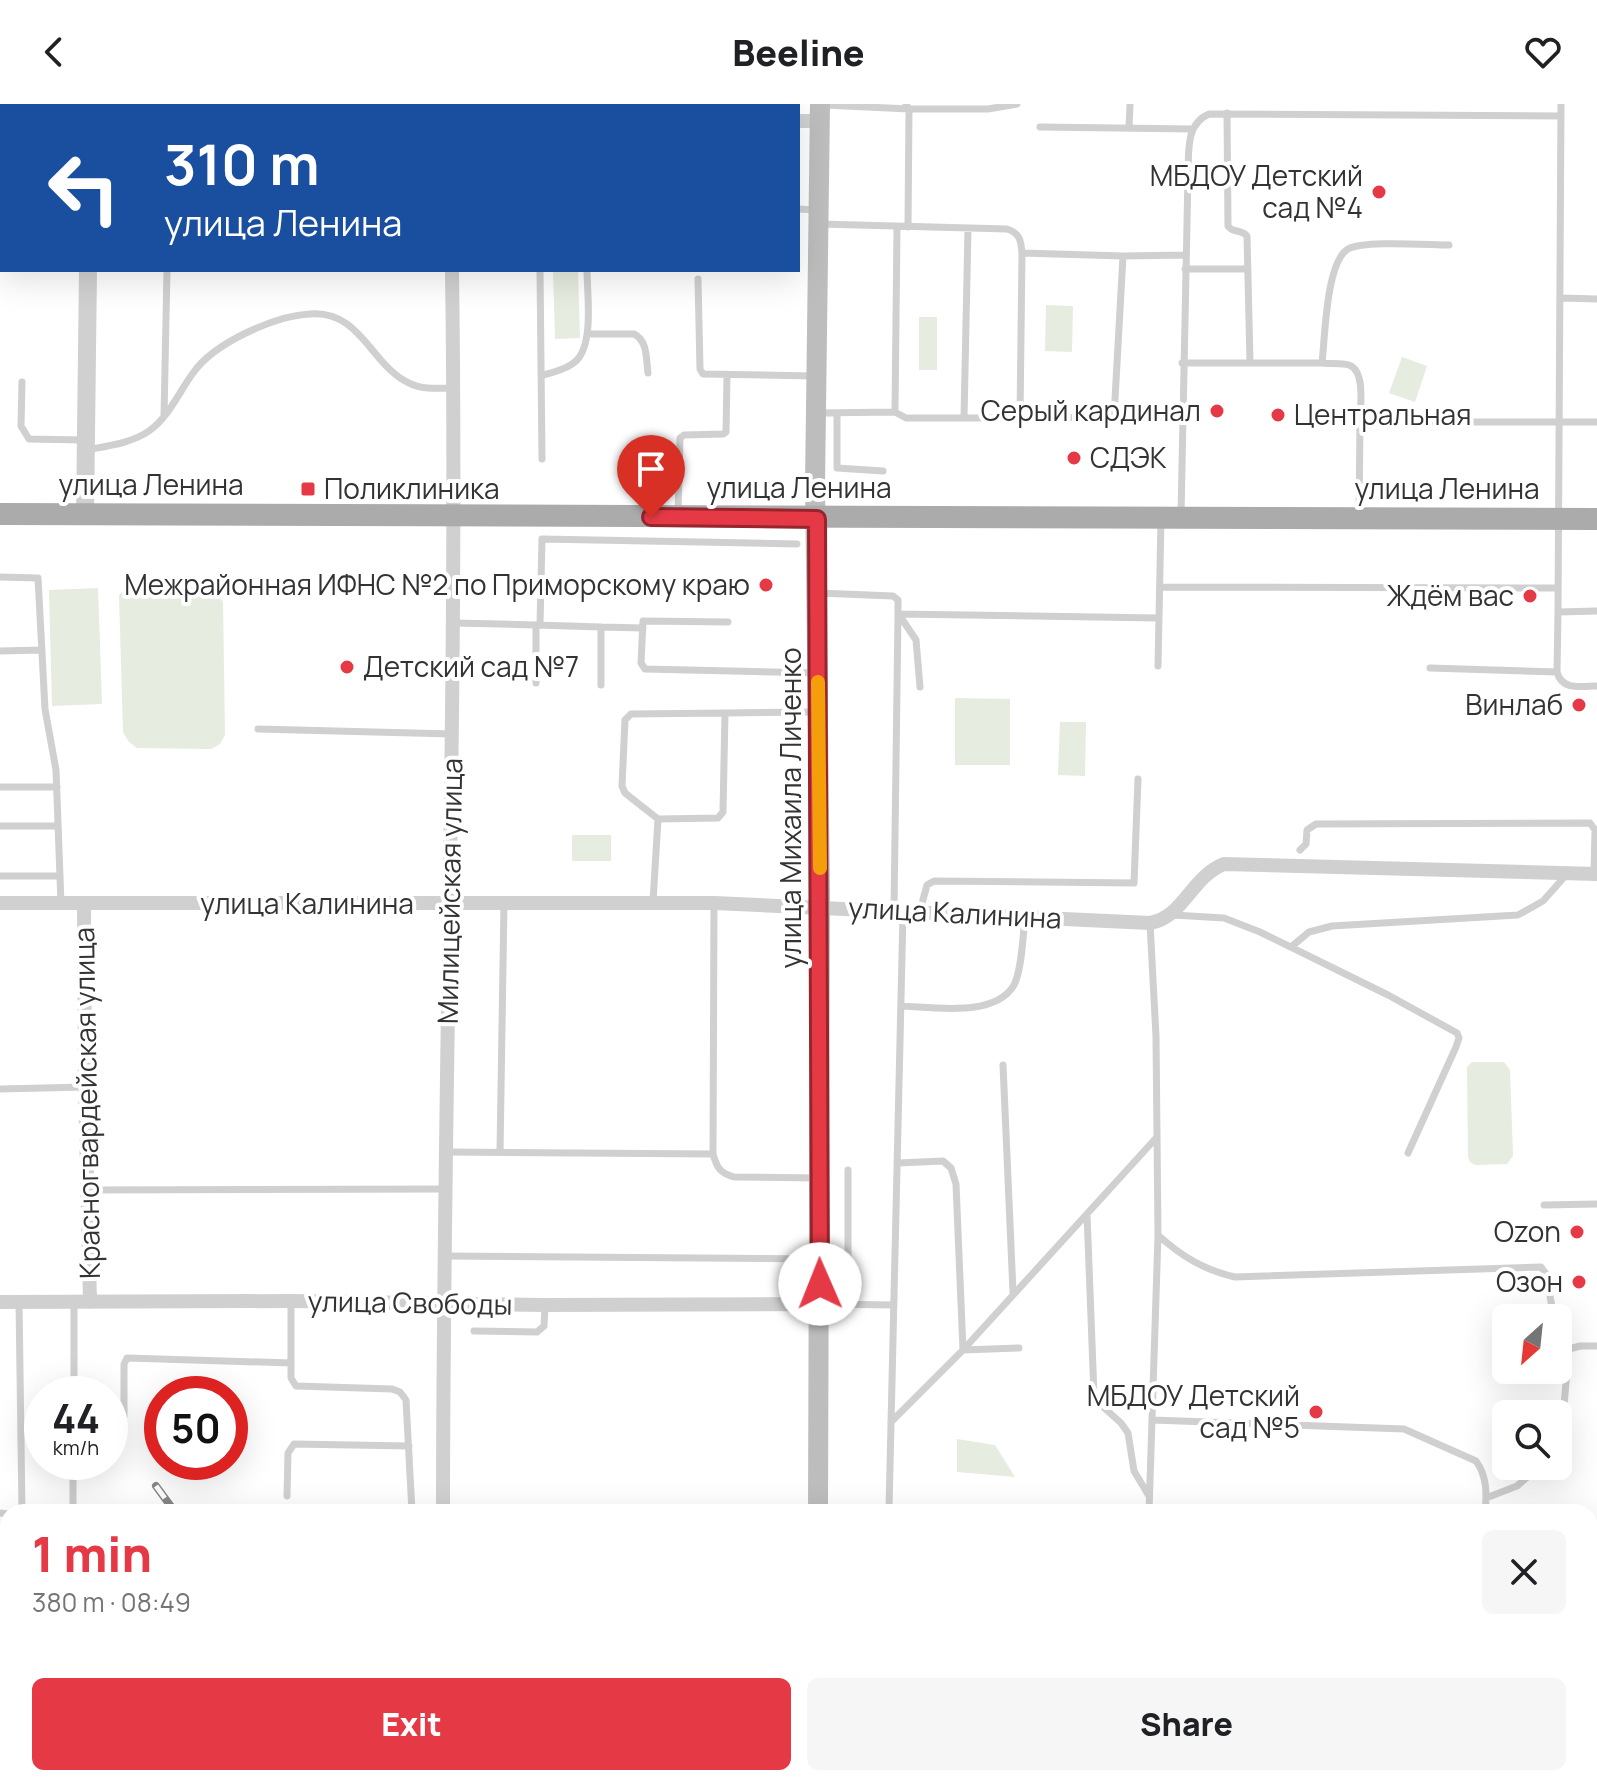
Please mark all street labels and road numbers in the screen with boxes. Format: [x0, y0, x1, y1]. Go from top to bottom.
street label: улица Ленина [58, 465, 244, 503]
street label: улица Ленина [706, 468, 892, 506]
street label: улица Ленина [1354, 469, 1540, 507]
street label: улица Михаила Личенко [771, 648, 809, 968]
street label: Милицейская улица [428, 758, 470, 1024]
street label: улица Калинина [200, 884, 414, 922]
street label: улица Калинина [847, 887, 1063, 937]
street label: Красногвардейская улица [64, 927, 108, 1279]
street label: улица Свободы [307, 1281, 513, 1323]

